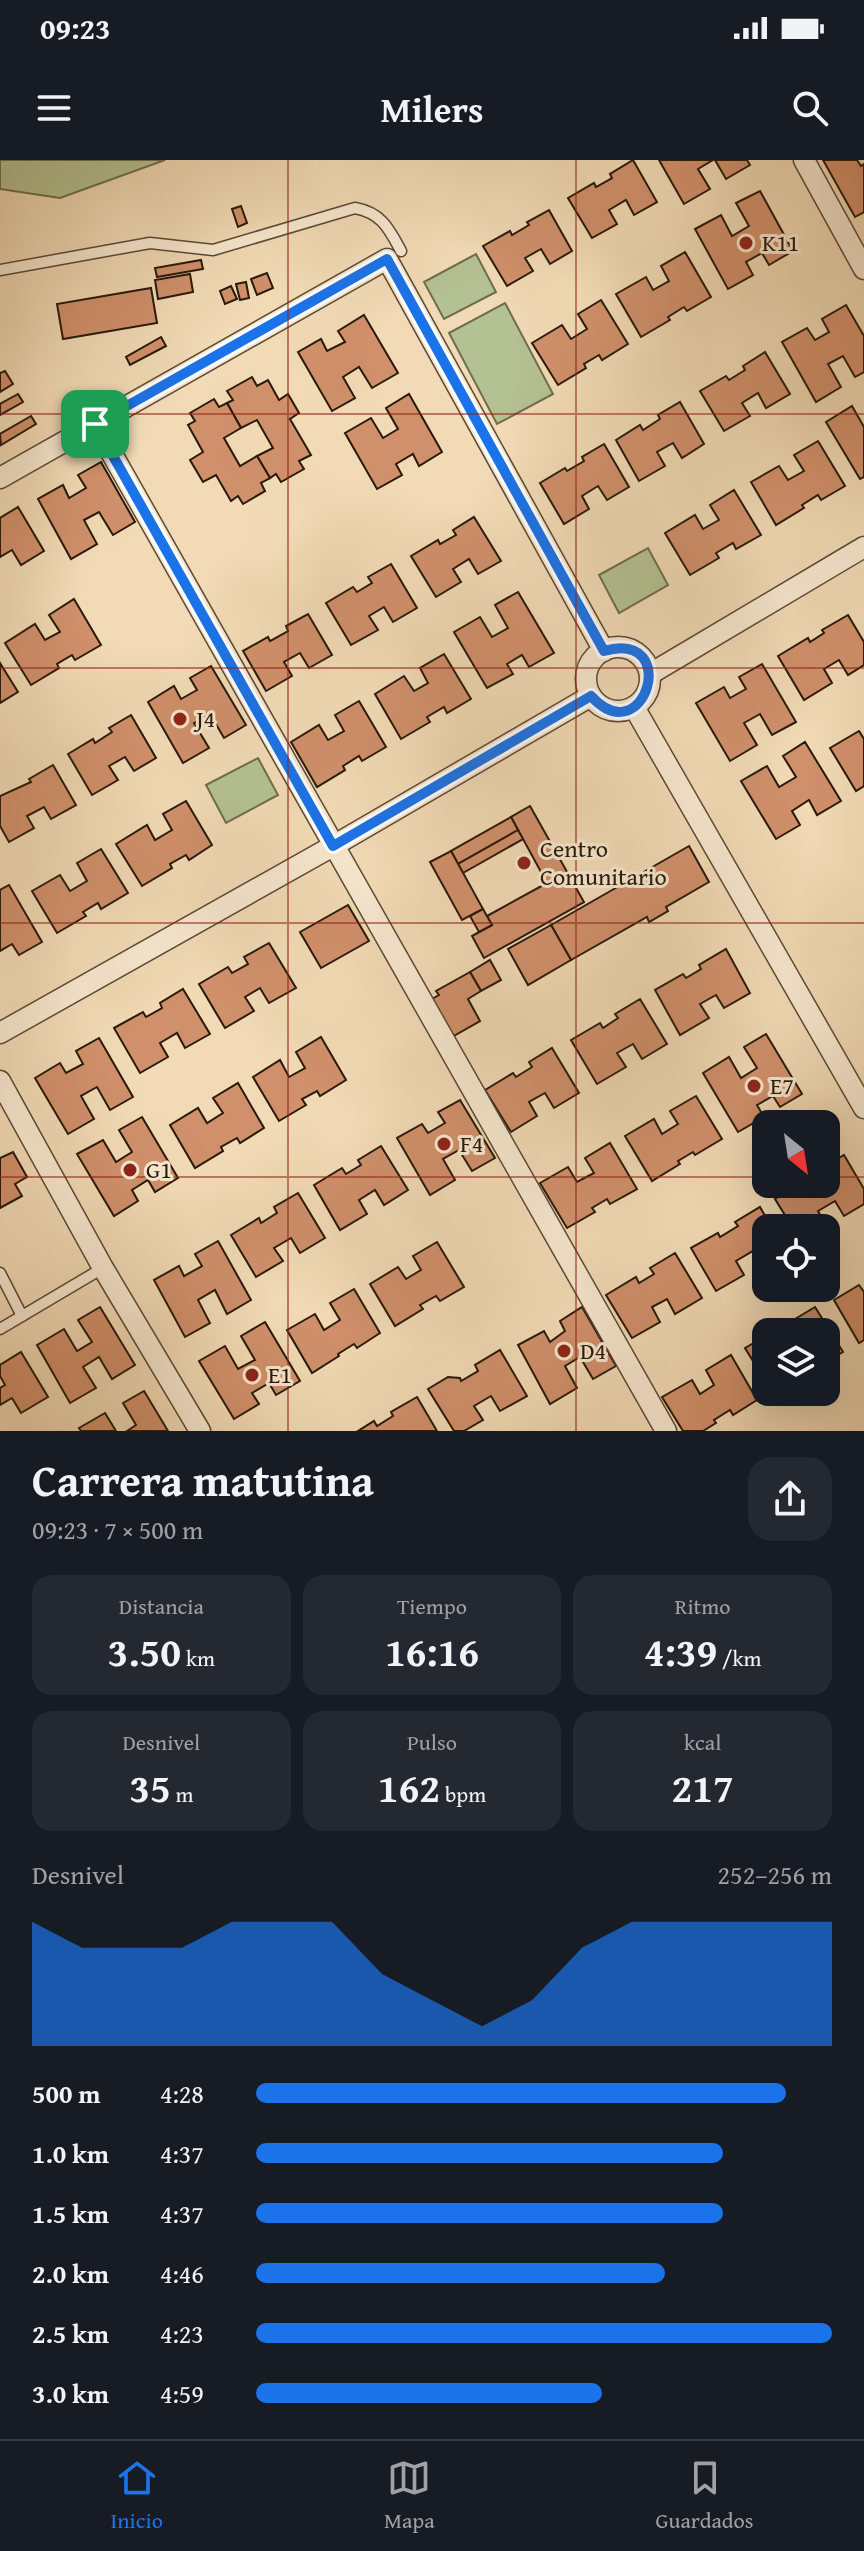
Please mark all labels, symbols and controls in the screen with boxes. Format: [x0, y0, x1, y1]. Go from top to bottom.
text: 09:23 [40, 6, 111, 50]
text: Milers [381, 82, 483, 135]
icon: menu [32, 86, 76, 130]
icon: search [788, 86, 832, 130]
place label: K11 [762, 225, 799, 260]
marker: K11 [737, 234, 755, 252]
pin [61, 390, 129, 458]
icon: arrive [73, 402, 117, 446]
place label: J4 [193, 701, 215, 736]
marker: J4 [171, 710, 189, 728]
place label: Centro Comunitario [540, 831, 667, 894]
marker: Centro Comunitario [515, 854, 533, 872]
place label: E7 [770, 1068, 794, 1103]
marker: E7 [745, 1077, 763, 1095]
north arrow [752, 1110, 840, 1198]
map controls [752, 1110, 840, 1406]
place label: F4 [460, 1126, 483, 1161]
marker: F4 [435, 1135, 453, 1153]
place label: G1 [146, 1152, 172, 1187]
marker: G1 [121, 1161, 139, 1179]
button: locate [752, 1214, 840, 1302]
button: layers [752, 1318, 840, 1406]
place label: D4 [580, 1333, 606, 1368]
marker: D4 [555, 1342, 573, 1360]
place label: E1 [268, 1357, 292, 1392]
marker: E1 [243, 1366, 261, 1384]
text: Carrera matutina [32, 1448, 374, 1512]
button: share [748, 1457, 832, 1541]
text: 09:23 · 7 × 500 m [32, 1510, 203, 1549]
text: Distancia [119, 1590, 204, 1622]
text: Tiempo [397, 1590, 467, 1622]
text: Ritmo [675, 1590, 731, 1622]
text: 3.50 [108, 1622, 181, 1681]
text: 16:16 [385, 1622, 479, 1681]
text: 4:39 [644, 1622, 717, 1681]
text: km [181, 1642, 215, 1674]
text: /km [717, 1642, 762, 1674]
text: Desnivel [122, 1726, 200, 1758]
text: Pulso [407, 1726, 457, 1758]
text: kcal [684, 1726, 721, 1758]
text: 35 [129, 1758, 171, 1817]
text: 162 [378, 1758, 440, 1817]
text: 217 [672, 1758, 734, 1817]
text: m [171, 1778, 193, 1810]
text: bpm [440, 1778, 486, 1810]
text: Desnivel [32, 1855, 124, 1894]
text: 252–256 m [718, 1855, 832, 1894]
text: 500 m [32, 2074, 100, 2113]
text: 4:28 [160, 2074, 204, 2113]
text: 1.0 km [32, 2134, 109, 2173]
text: 4:37 [160, 2134, 204, 2173]
text: 1.5 km [32, 2194, 109, 2233]
text: 4:37 [160, 2194, 204, 2233]
text: 2.0 km [32, 2254, 109, 2293]
text: 4:46 [160, 2254, 204, 2293]
text: 2.5 km [32, 2314, 109, 2353]
text: 4:23 [160, 2314, 204, 2353]
text: 3.0 km [32, 2374, 109, 2413]
text: 4:59 [160, 2374, 204, 2413]
tab: Inicio [110, 2456, 163, 2536]
tab: Mapa [384, 2456, 435, 2536]
tab: Guardados [656, 2456, 754, 2536]

